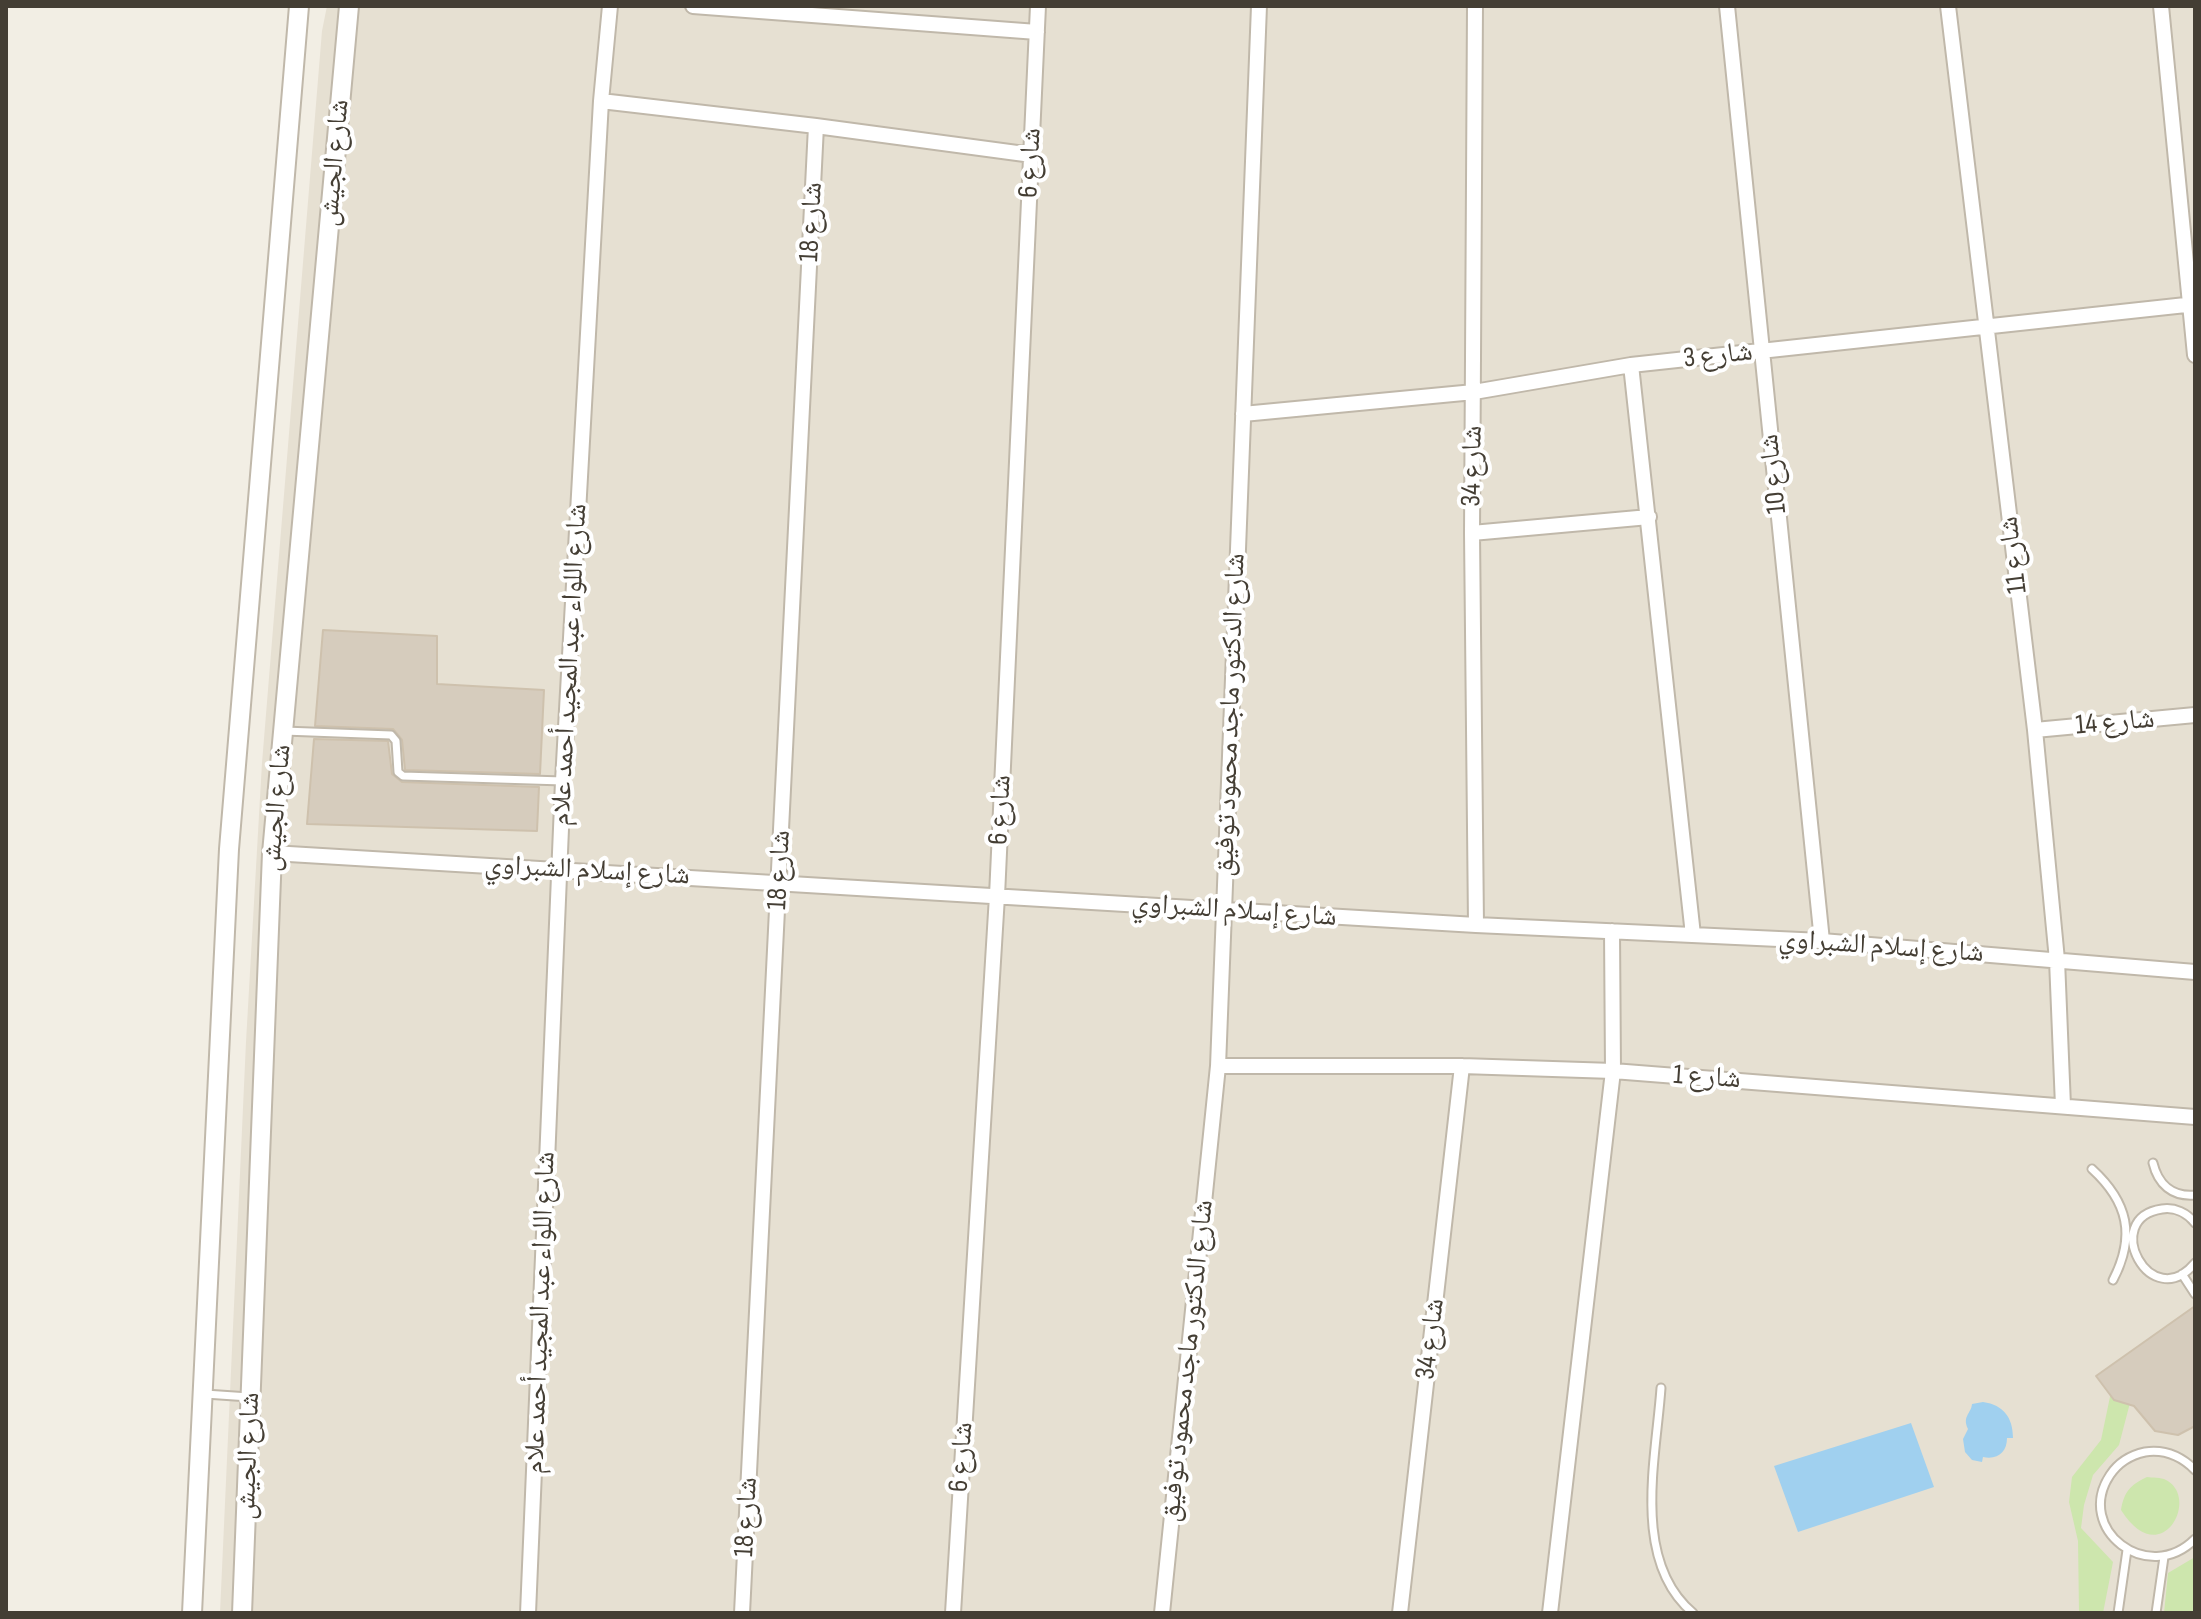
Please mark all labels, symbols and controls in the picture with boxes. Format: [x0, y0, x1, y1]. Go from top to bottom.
street label: شارع الجيش [313, 98, 357, 228]
street label: شارع 6 [1012, 127, 1050, 199]
street label: شارع 18 [793, 181, 831, 263]
street label: شارع 3 [1682, 336, 1754, 376]
street label: شارع 34 [1455, 425, 1491, 507]
street label: شارع 10 [1753, 432, 1795, 516]
street label: شارع اللواء عبد المجيد أحمد علام [545, 503, 595, 827]
street label: شارع 11 [1993, 515, 2035, 595]
street label: شارع الدكتور ماجد محمود توفيق [1209, 553, 1253, 877]
street label: شارع 14 [2074, 703, 2156, 743]
street label: شارع الجيش [255, 743, 299, 873]
street label: شارع 6 [982, 774, 1020, 846]
street label: شارع 18 [761, 829, 799, 911]
street label: شارع إسلام الشبراوي [483, 849, 691, 893]
street label: شارع إسلام الشبراوي [1130, 887, 1338, 935]
street label: شارع إسلام الشبراوي [1777, 923, 1985, 971]
street label: شارع 1 [1672, 1059, 1742, 1097]
street label: شارع اللواء عبد المجيد أحمد علام [519, 1151, 563, 1475]
street label: شارع الدكتور ماجد محمود توفيق [1154, 1198, 1222, 1524]
street label: شارع 34 [1409, 1297, 1453, 1381]
street label: شارع الجيش [230, 1392, 268, 1520]
street label: شارع 6 [943, 1421, 981, 1493]
street label: شارع 18 [728, 1476, 766, 1558]

